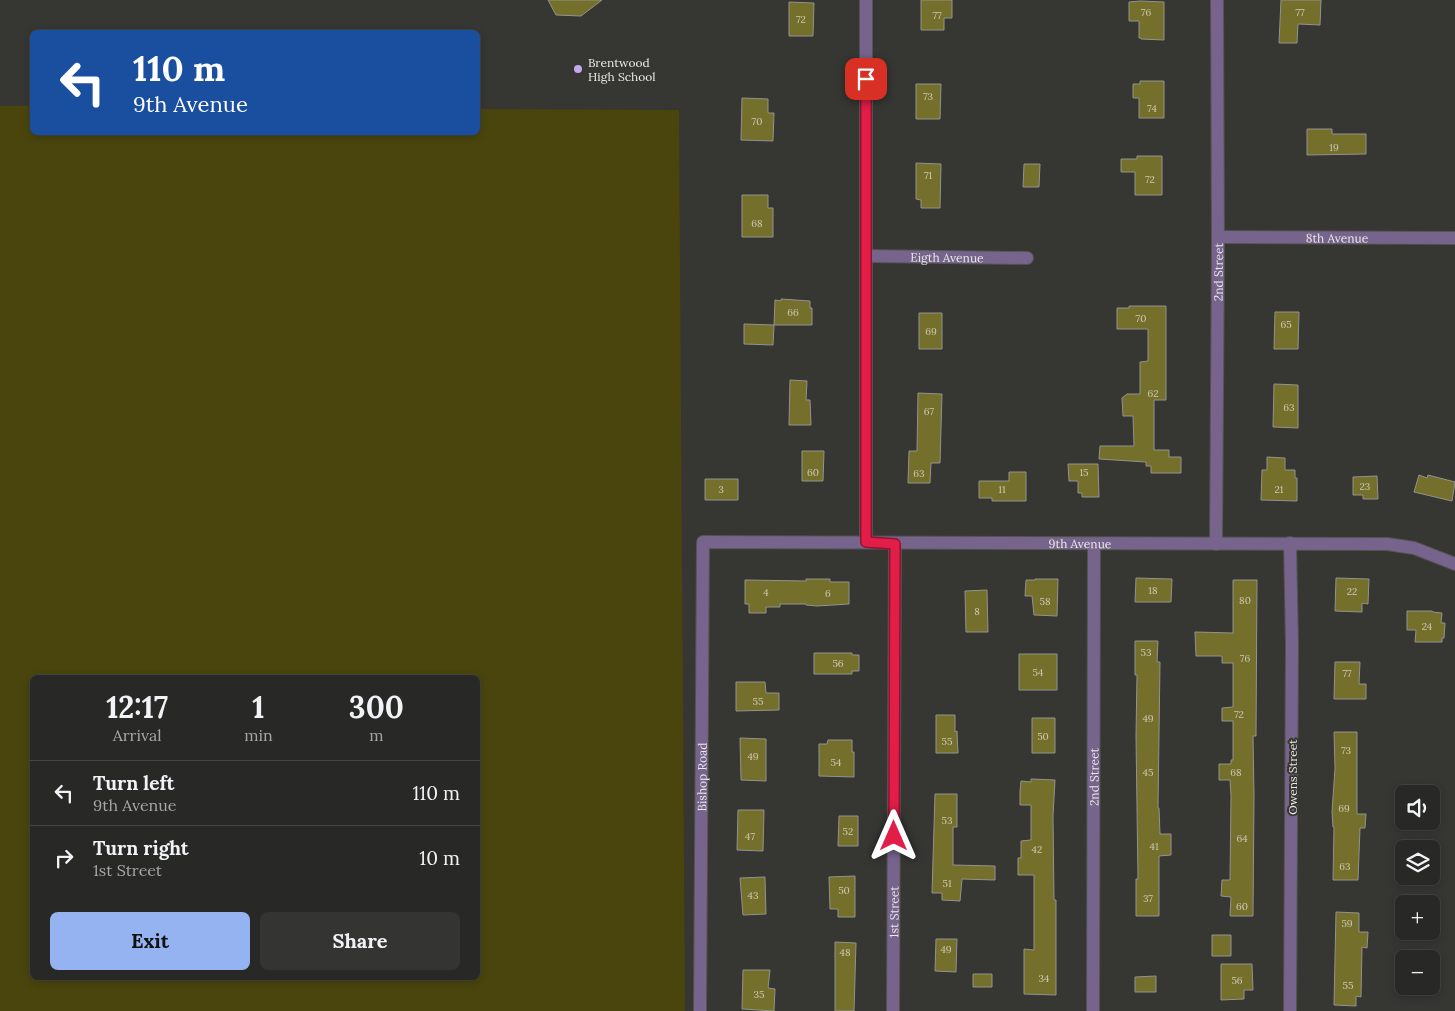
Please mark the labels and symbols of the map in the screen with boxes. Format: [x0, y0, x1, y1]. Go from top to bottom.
house number: 76 [1141, 6, 1151, 19]
house number: 77 [1295, 6, 1305, 19]
house number: 77 [932, 9, 942, 22]
house number: 72 [796, 13, 806, 26]
place label: Brentwood High School [588, 55, 656, 84]
pin [845, 58, 887, 100]
marker: Brentwood High School [572, 63, 584, 75]
house number: 73 [923, 90, 934, 103]
house number: 74 [1147, 102, 1158, 115]
house number: 70 [752, 115, 762, 128]
house number: 19 [1329, 141, 1339, 154]
house number: 71 [924, 169, 932, 182]
house number: 72 [1145, 173, 1155, 186]
house number: 68 [751, 217, 763, 230]
street label: 8th Avenue [1306, 230, 1369, 245]
street label: 2nd Street [1210, 243, 1226, 301]
street label: Eigth Avenue [910, 249, 984, 265]
house number: 66 [787, 306, 799, 319]
house number: 70 [1136, 312, 1146, 325]
house number: 65 [1280, 318, 1292, 331]
house number: 69 [925, 325, 937, 338]
house number: 62 [1147, 387, 1159, 400]
house number: 63 [1283, 401, 1295, 414]
house number: 67 [924, 405, 935, 418]
house number: 60 [807, 466, 819, 479]
house number: 15 [1079, 466, 1089, 479]
house number: 63 [913, 467, 925, 480]
house number: 23 [1360, 480, 1371, 493]
house number: 3 [718, 483, 724, 496]
house number: 11 [998, 483, 1006, 496]
house number: 21 [1274, 483, 1284, 496]
street label: 9th Avenue [1049, 536, 1112, 551]
house number: 18 [1148, 584, 1158, 597]
house number: 22 [1347, 585, 1357, 598]
house number: 4 [763, 586, 769, 599]
house number: 6 [825, 587, 831, 600]
house number: 80 [1239, 594, 1251, 607]
house number: 58 [1039, 595, 1051, 608]
house number: 8 [974, 605, 980, 618]
house number: 24 [1422, 620, 1433, 633]
house number: 53 [1140, 646, 1152, 659]
house number: 76 [1240, 652, 1250, 665]
house number: 56 [832, 657, 844, 670]
house number: 54 [1033, 666, 1044, 679]
house number: 77 [1342, 667, 1352, 680]
house number: 55 [753, 695, 763, 708]
house number: 72 [1234, 708, 1244, 721]
house number: 49 [1142, 712, 1154, 725]
house number: 50 [1037, 730, 1049, 743]
house number: 55 [942, 735, 952, 748]
street label: Owens Street [1285, 739, 1300, 815]
street label: Bishop Road [694, 743, 709, 811]
house number: 73 [1341, 744, 1352, 757]
street label: 2nd Street [1086, 748, 1101, 806]
house number: 49 [747, 750, 759, 763]
house number: 54 [831, 756, 842, 769]
house number: 45 [1143, 766, 1153, 779]
house number: 68 [1230, 766, 1242, 779]
house number: 69 [1338, 802, 1350, 815]
position arrow [867, 809, 919, 861]
house number: 53 [941, 814, 953, 827]
house number: 52 [843, 825, 853, 838]
house number: 47 [745, 830, 755, 843]
house number: 64 [1236, 832, 1248, 845]
house number: 41 [1149, 840, 1159, 853]
house number: 42 [1032, 843, 1042, 856]
house number: 63 [1339, 860, 1351, 873]
house number: 51 [942, 877, 952, 890]
house number: 50 [838, 884, 850, 897]
street label: 1st Street [886, 886, 901, 938]
house number: 43 [748, 889, 759, 902]
house number: 37 [1143, 892, 1153, 905]
house number: 60 [1236, 900, 1248, 913]
house number: 59 [1341, 917, 1353, 930]
house number: 49 [940, 943, 952, 956]
house number: 48 [839, 946, 851, 959]
house number: 34 [1039, 972, 1050, 985]
house number: 56 [1231, 974, 1243, 987]
house number: 55 [1343, 979, 1353, 992]
house number: 35 [753, 988, 765, 1001]

